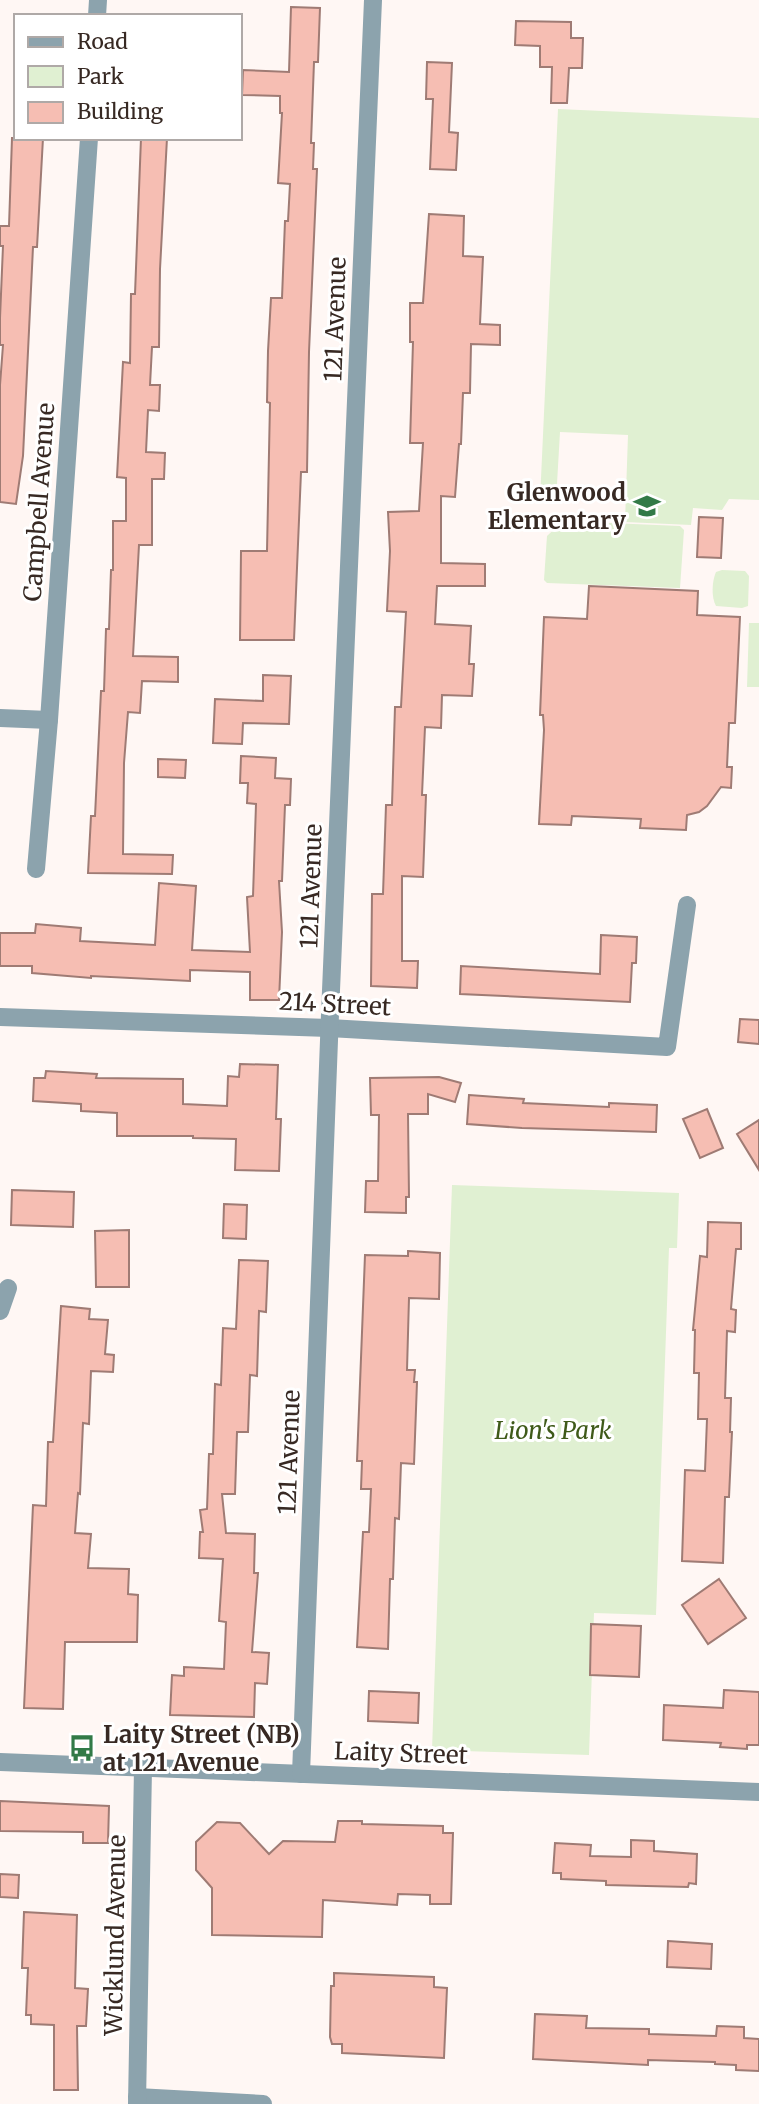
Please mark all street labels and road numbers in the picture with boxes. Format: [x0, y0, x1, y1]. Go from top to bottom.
street label: 121 Avenue [317, 256, 353, 382]
street label: Campbell Avenue [17, 402, 61, 602]
street label: 121 Avenue [293, 823, 329, 949]
street label: 214 Street [278, 986, 392, 1022]
street label: 121 Avenue [271, 1389, 307, 1515]
street label: Laity Street [334, 1735, 469, 1771]
street label: Wicklund Avenue [98, 1834, 132, 2037]

